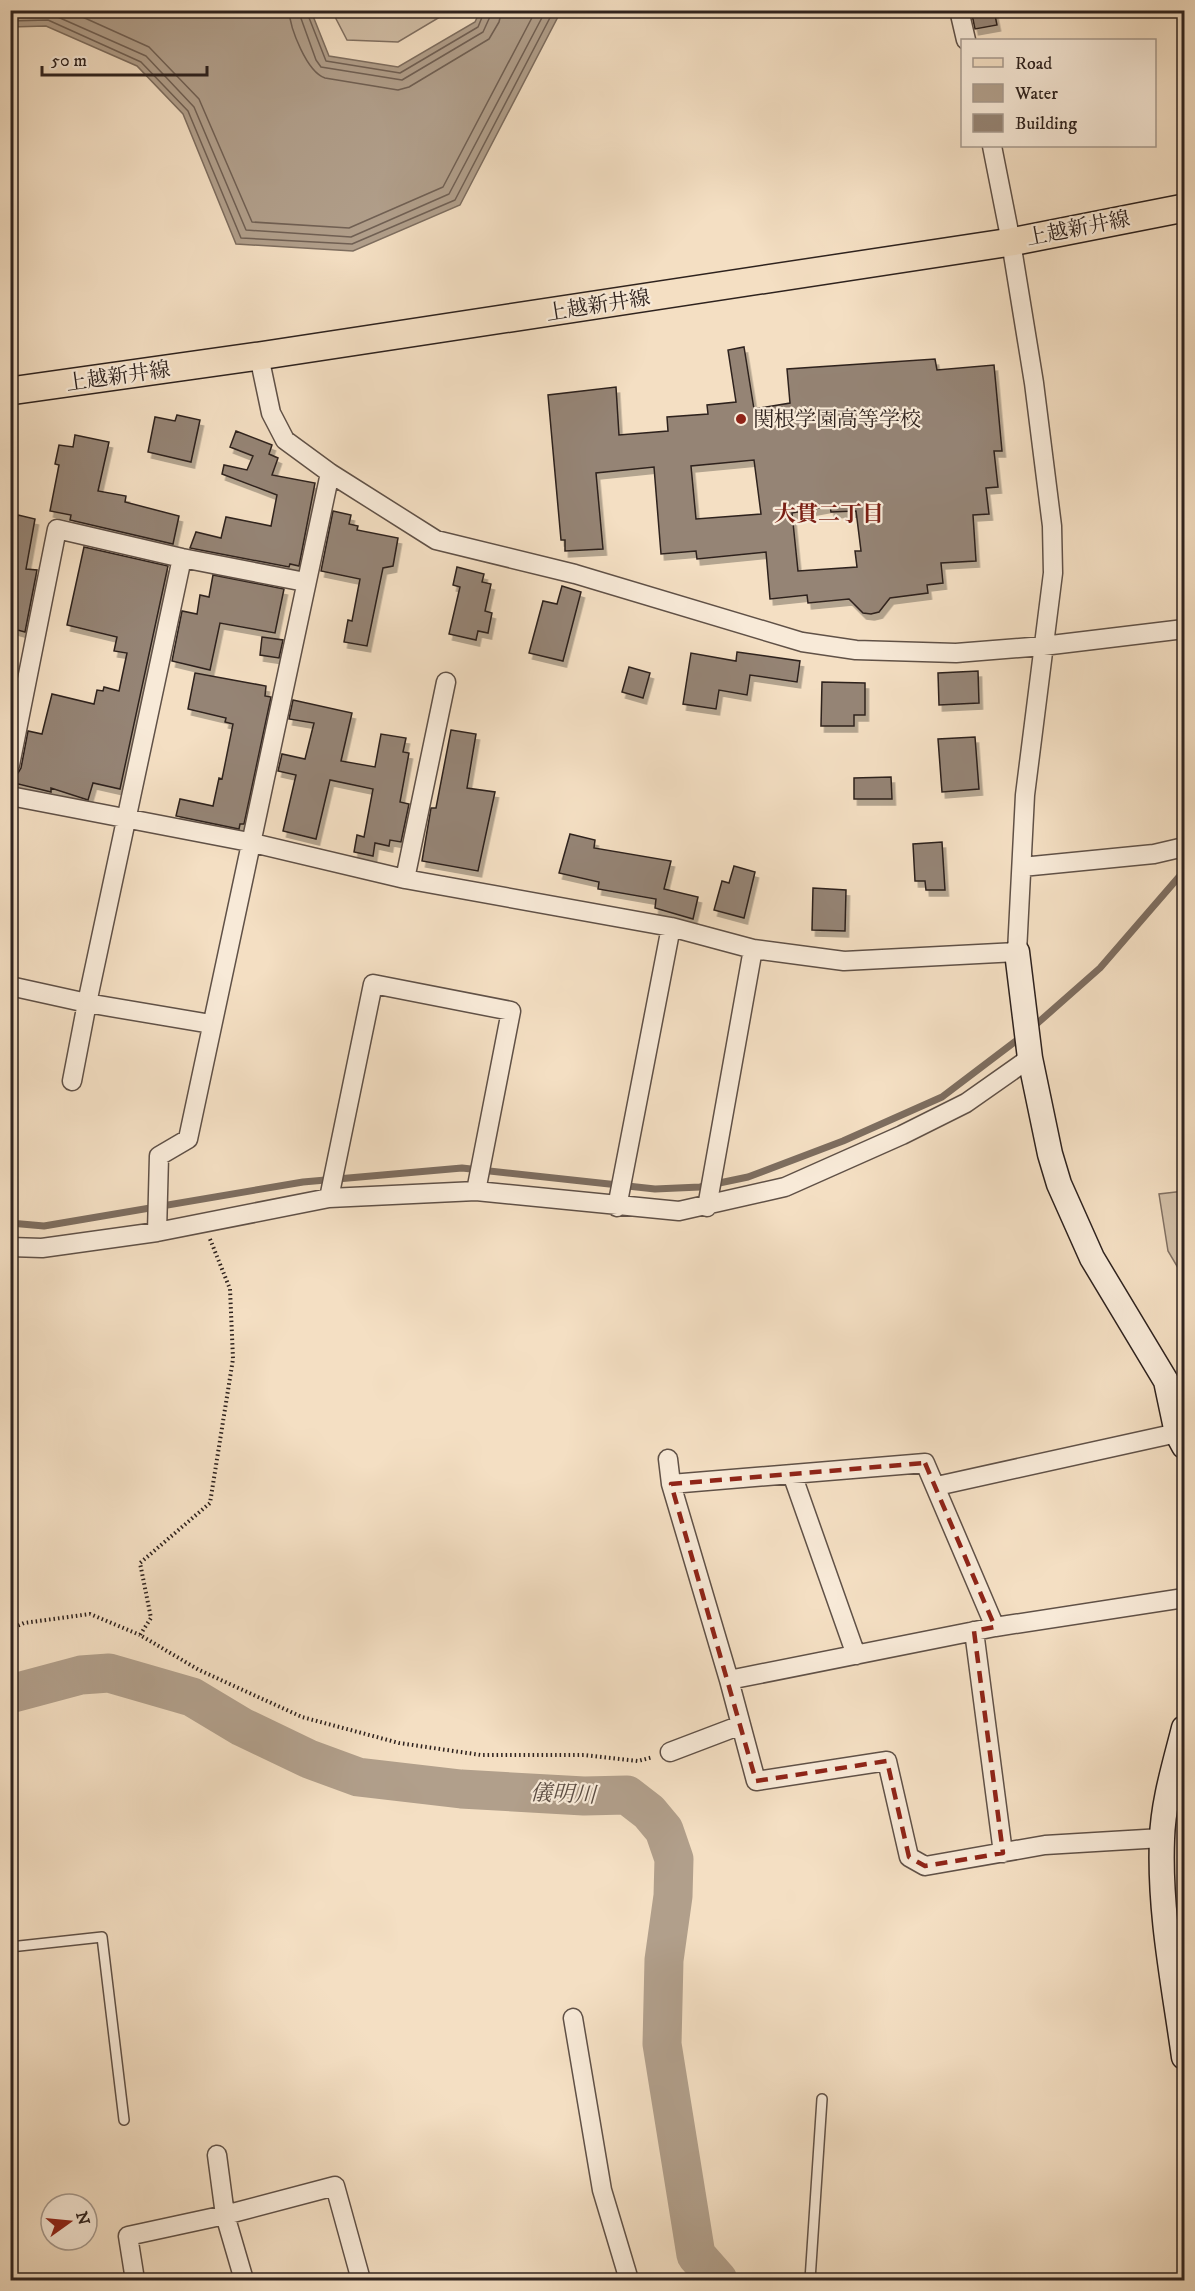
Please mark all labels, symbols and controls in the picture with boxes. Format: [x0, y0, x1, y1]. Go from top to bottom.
scale bar [42, 39, 207, 77]
legend [961, 39, 1156, 147]
text: 50 m [51, 50, 87, 72]
text: Road [1015, 53, 1052, 75]
text: Water [1014, 83, 1058, 105]
text: Building [1015, 113, 1077, 135]
street label: 上越新井線 [1024, 206, 1132, 252]
street label: 上越新井線 [544, 285, 652, 327]
street label: 上越新井線 [64, 357, 172, 397]
place label: 関根学園高等学校 [753, 407, 921, 433]
marker: 関根学園高等学校 [734, 412, 748, 426]
district label: 大貫二丁目 [774, 501, 884, 528]
water label: 儀明川 [529, 1780, 598, 1809]
north arrow [39, 2192, 99, 2252]
text: N [71, 2209, 94, 2227]

